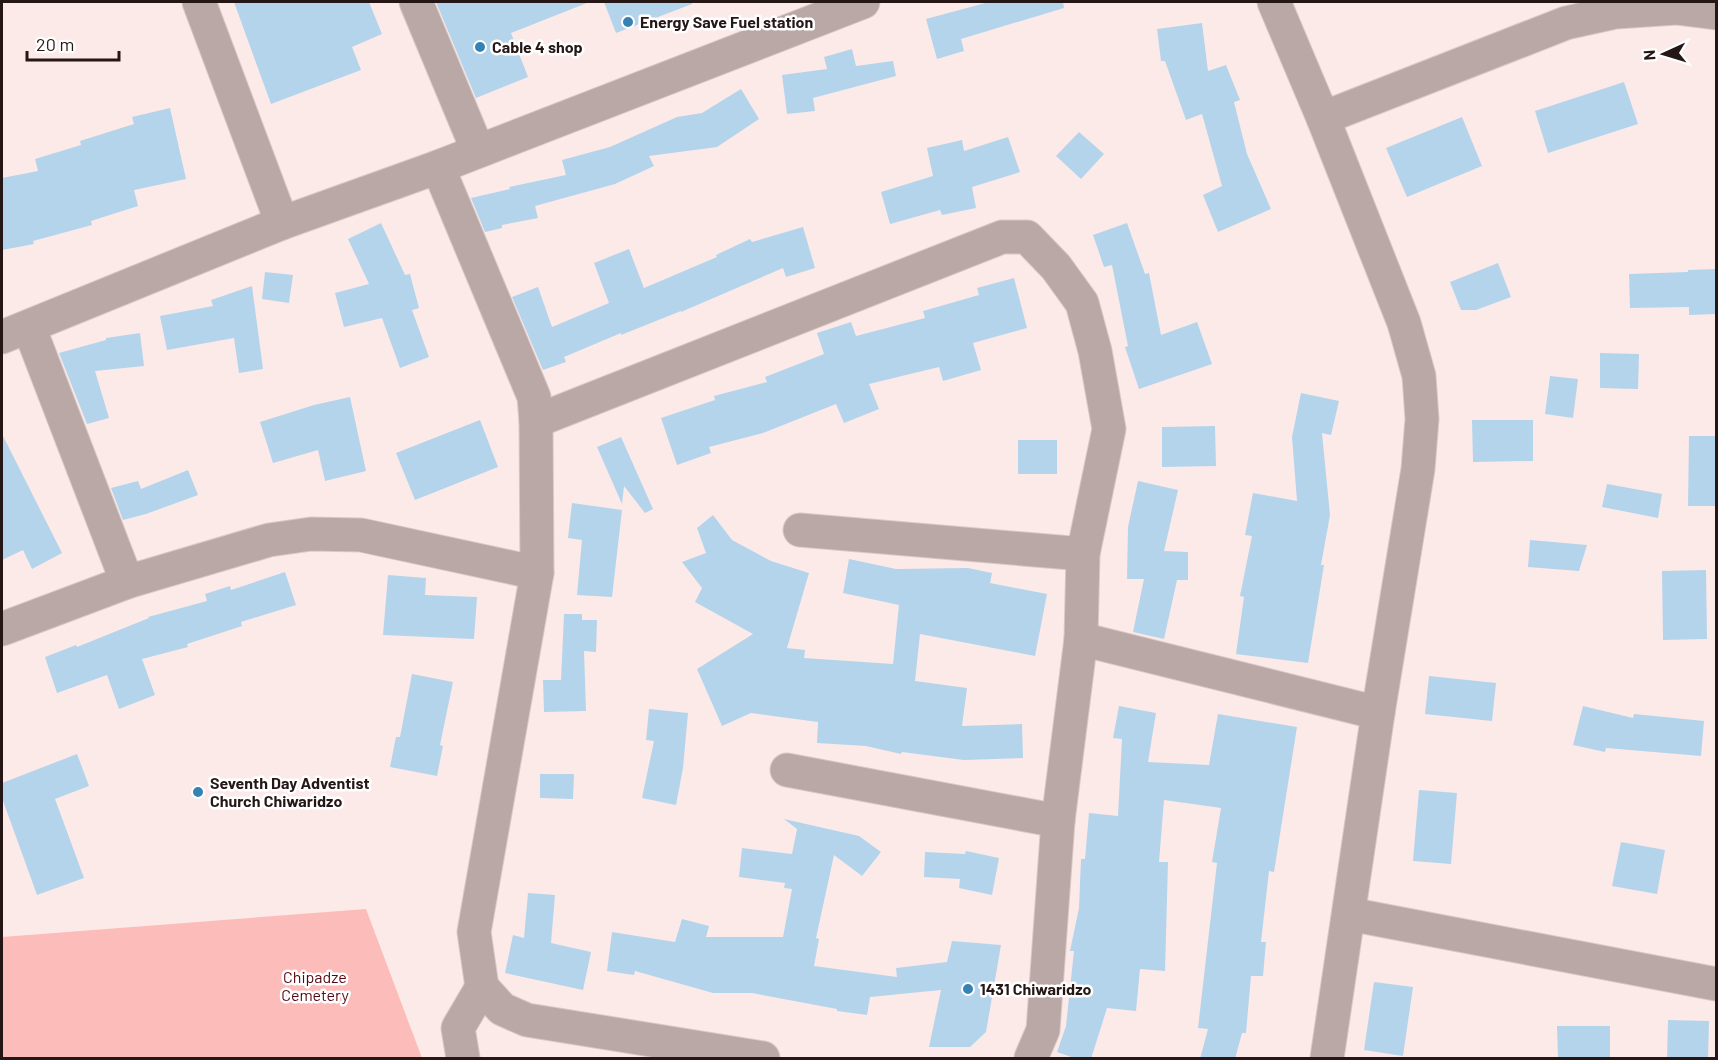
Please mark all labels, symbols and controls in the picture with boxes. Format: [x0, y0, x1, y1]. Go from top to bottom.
place label: Energy Save Fuel station [640, 12, 813, 31]
marker: Energy Save Fuel station [621, 15, 635, 29]
scale bar [27, 24, 118, 62]
north arrow [1634, 24, 1694, 84]
text: 20 m [36, 33, 74, 55]
place label: Cable 4 shop [492, 37, 583, 56]
marker: Cable 4 shop [473, 40, 487, 54]
text: N [1639, 49, 1658, 61]
place label: Seventh Day Adventist Church Chiwaridzo [210, 773, 370, 810]
marker: Seventh Day Adventist Church Chiwaridzo [191, 785, 205, 799]
park label: Chipadze Cemetery [281, 967, 349, 1004]
place label: 1431 Chiwaridzo [980, 979, 1092, 998]
marker: 1431 Chiwaridzo [961, 982, 975, 996]

